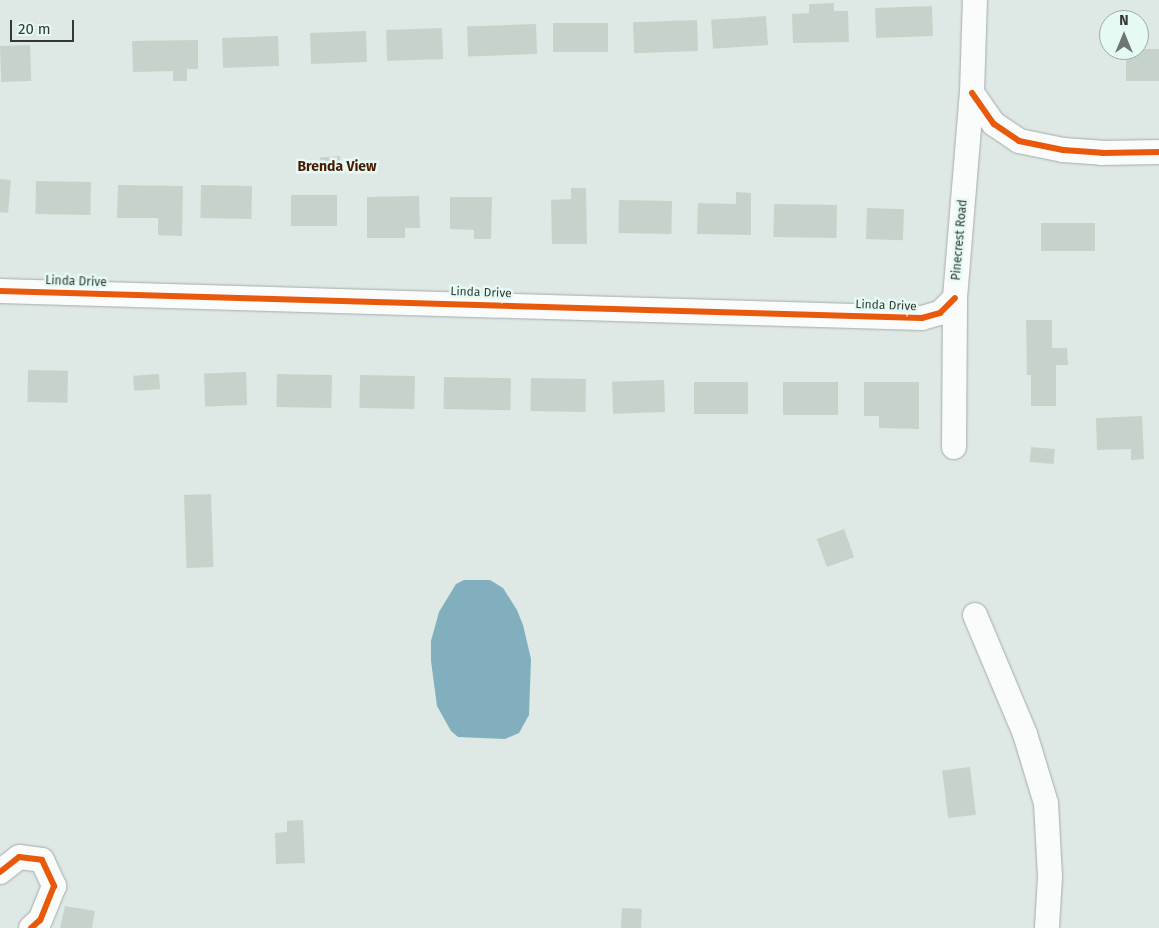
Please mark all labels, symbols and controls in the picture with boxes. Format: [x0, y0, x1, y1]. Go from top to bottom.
scale bar [12, 10, 76, 42]
north arrow [1099, 10, 1149, 60]
text: N [1119, 12, 1129, 29]
text: 20 m [18, 20, 51, 38]
district label: Brenda View [297, 159, 377, 175]
street label: Pinecrest Road [949, 199, 971, 281]
street label: Linda Drive [45, 274, 107, 290]
street label: Linda Drive [450, 285, 512, 301]
street label: Linda Drive [855, 298, 917, 314]

